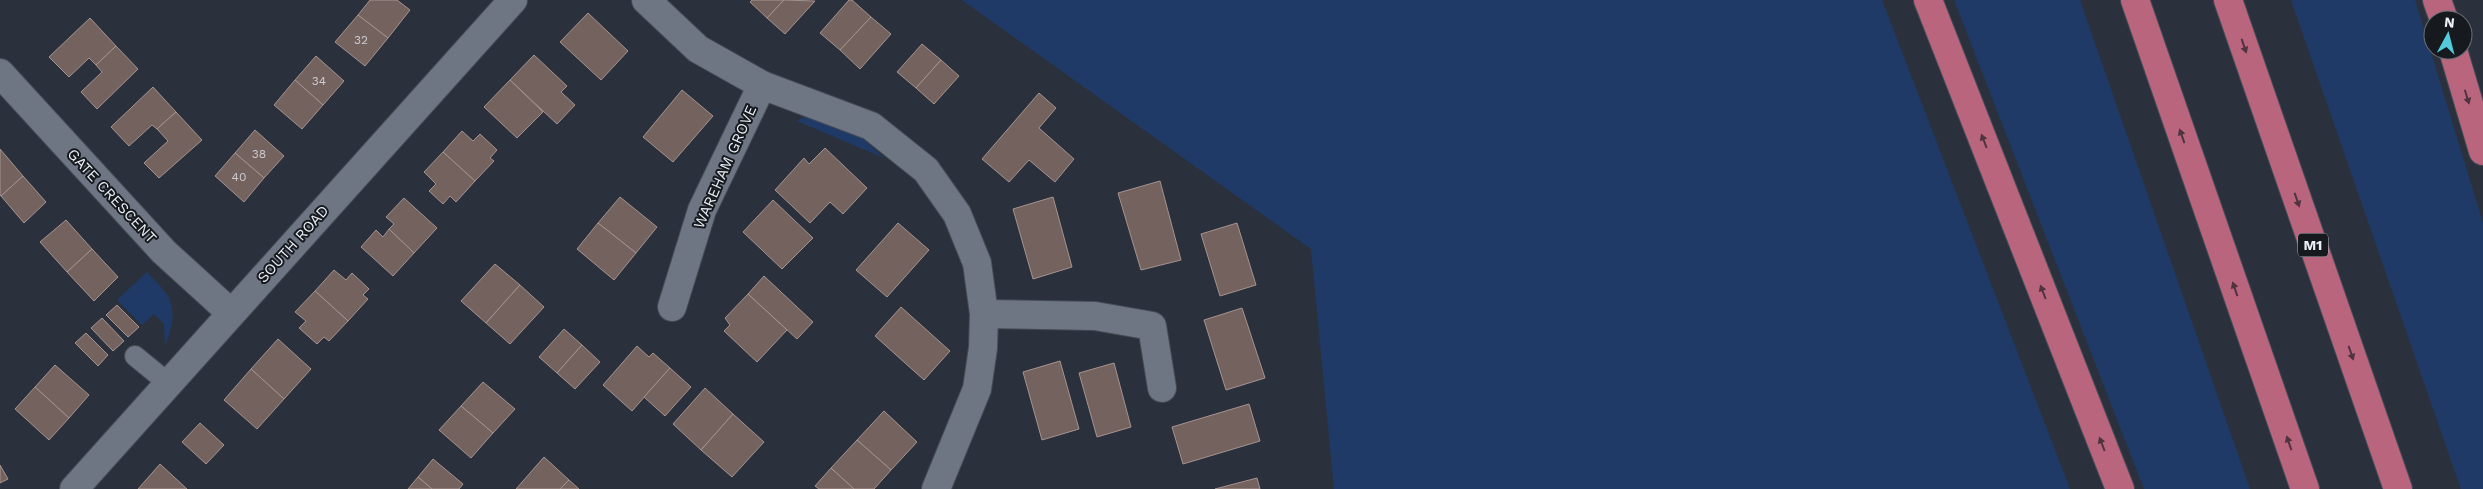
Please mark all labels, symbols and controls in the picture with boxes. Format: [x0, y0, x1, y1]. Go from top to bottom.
north arrow [2423, 10, 2473, 60]
text: N [2443, 14, 2456, 31]
house number: 32 [354, 33, 368, 47]
one-way arrow [2240, 39, 2248, 54]
house number: 34 [312, 74, 326, 88]
one-way arrow [2463, 89, 2471, 104]
street label: WAREHAM GROVE [690, 103, 760, 231]
one-way arrow [2178, 128, 2186, 143]
one-way arrow [1980, 133, 1988, 148]
street label: GATE CRESCENT [64, 145, 160, 247]
house number: 38 [252, 147, 266, 161]
house number: 40 [232, 170, 246, 184]
one-way arrow [2294, 192, 2302, 207]
street label: SOUTH ROAD [253, 202, 333, 286]
road number: M1 [2298, 234, 2328, 256]
one-way arrow [2231, 282, 2239, 297]
one-way arrow [2039, 284, 2047, 299]
one-way arrow [2347, 346, 2355, 361]
one-way arrow [2285, 435, 2293, 450]
one-way arrow [2098, 436, 2106, 451]

